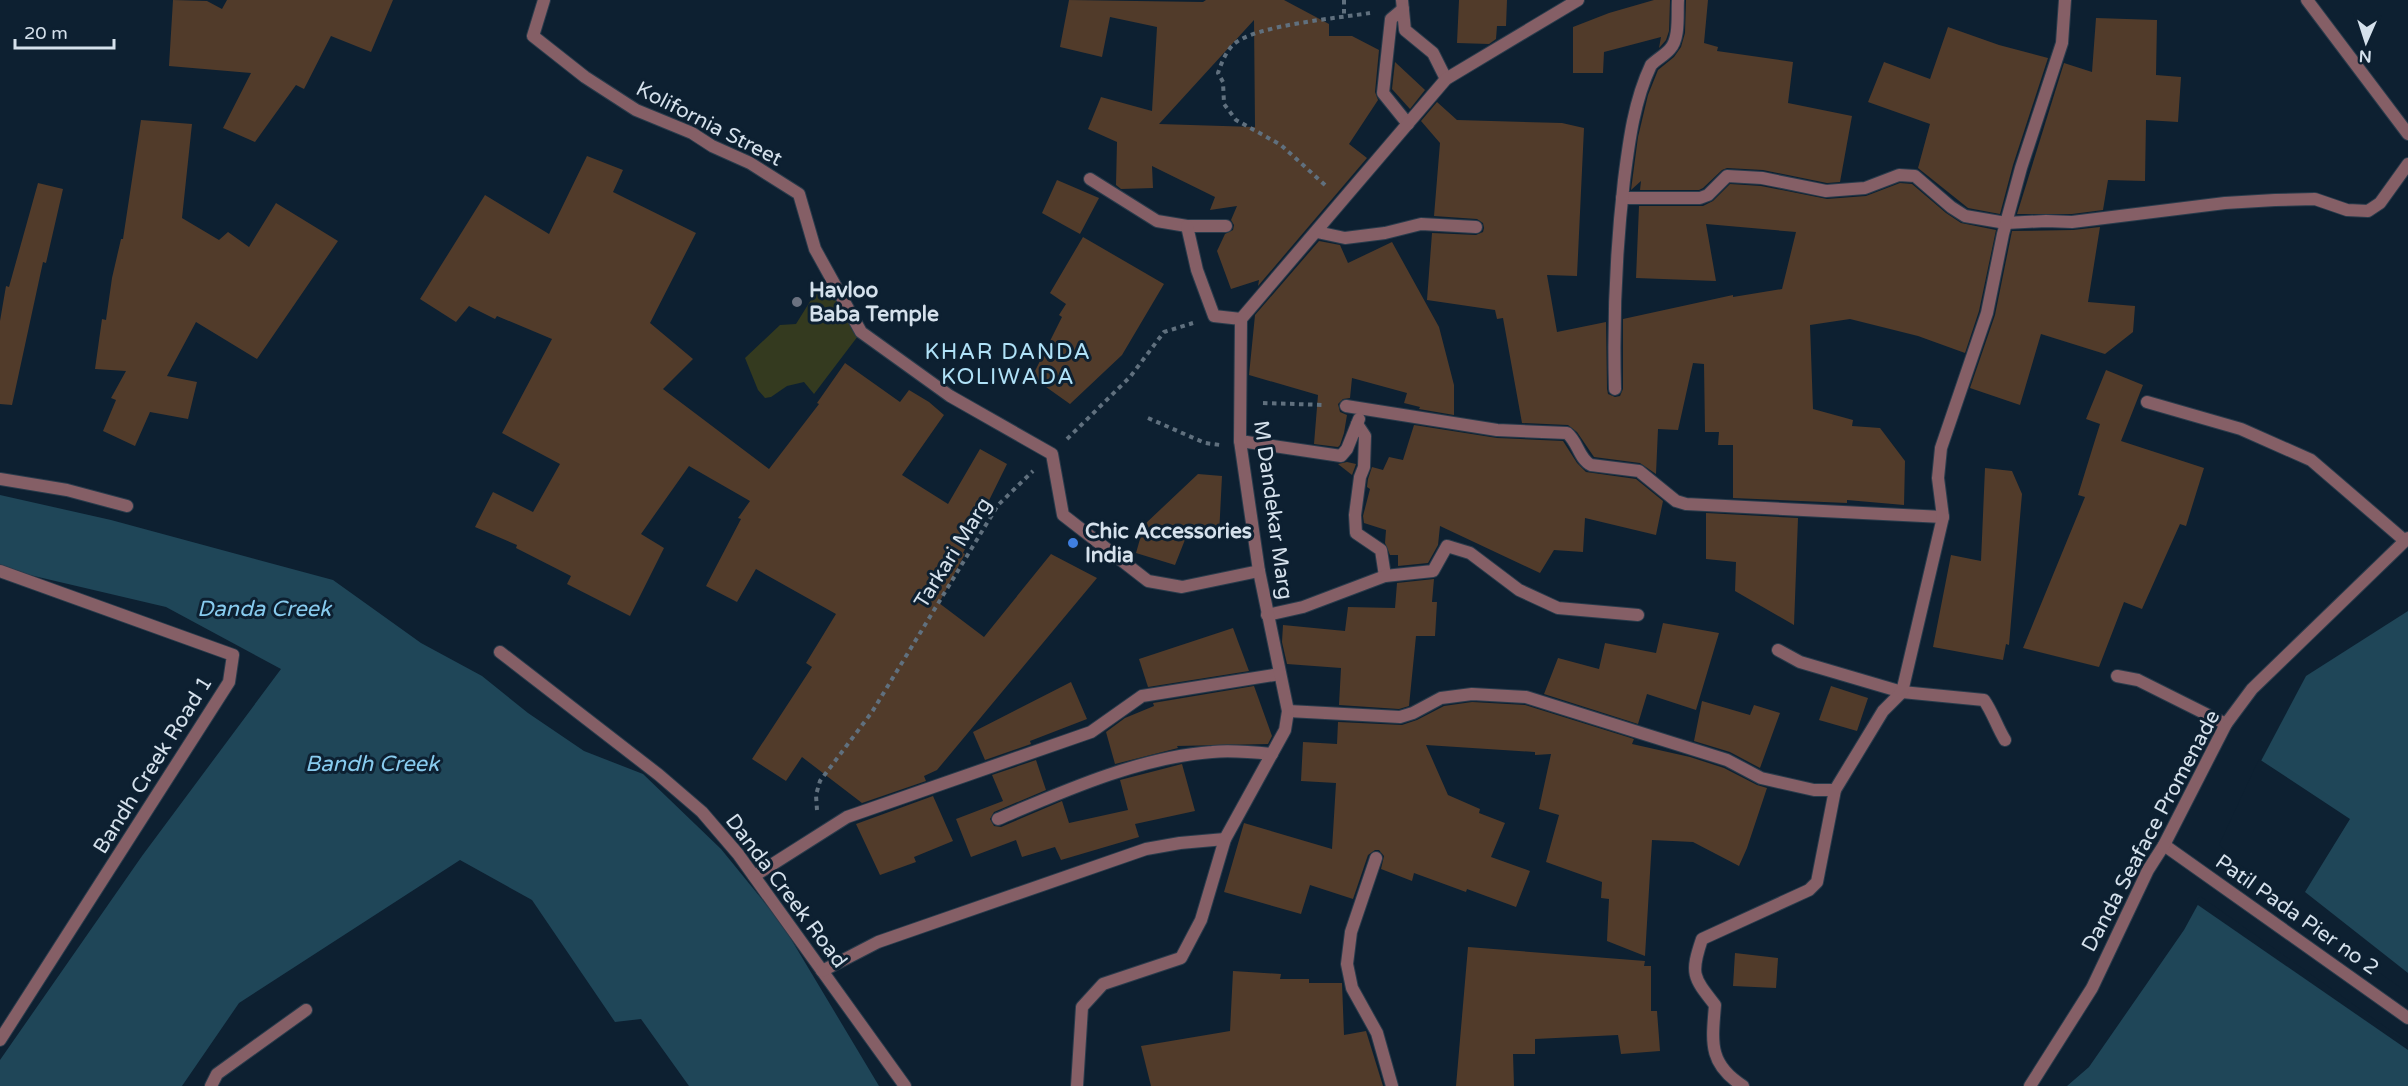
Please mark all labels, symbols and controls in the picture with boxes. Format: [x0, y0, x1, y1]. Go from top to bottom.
scale bar [15, 12, 114, 50]
north arrow [2336, 12, 2396, 72]
text: 20 m [24, 22, 68, 44]
text: N [2358, 46, 2372, 66]
street label: Kolifornia Street [632, 76, 786, 172]
place label: Havloo Baba Temple [809, 278, 939, 327]
marker: Havloo Baba Temple [790, 295, 804, 309]
district label: KHAR DANDA KOLIWADA [924, 339, 1092, 390]
street label: M Dandekar Marg [1248, 419, 1298, 601]
street label: Tarkari Marg [909, 493, 997, 613]
place label: Chic Accessories India [1085, 519, 1252, 568]
marker: Chic Accessories India [1066, 536, 1080, 550]
water label: Danda Creek [197, 596, 333, 622]
street label: Bandh Creek Road 1 [88, 671, 218, 859]
street label: Danda Seaface Promenade [2077, 706, 2226, 956]
water label: Bandh Creek [305, 751, 441, 777]
street label: Danda Creek Road [720, 809, 852, 973]
street label: Patil Pada Pier no 2 [2210, 849, 2384, 981]

